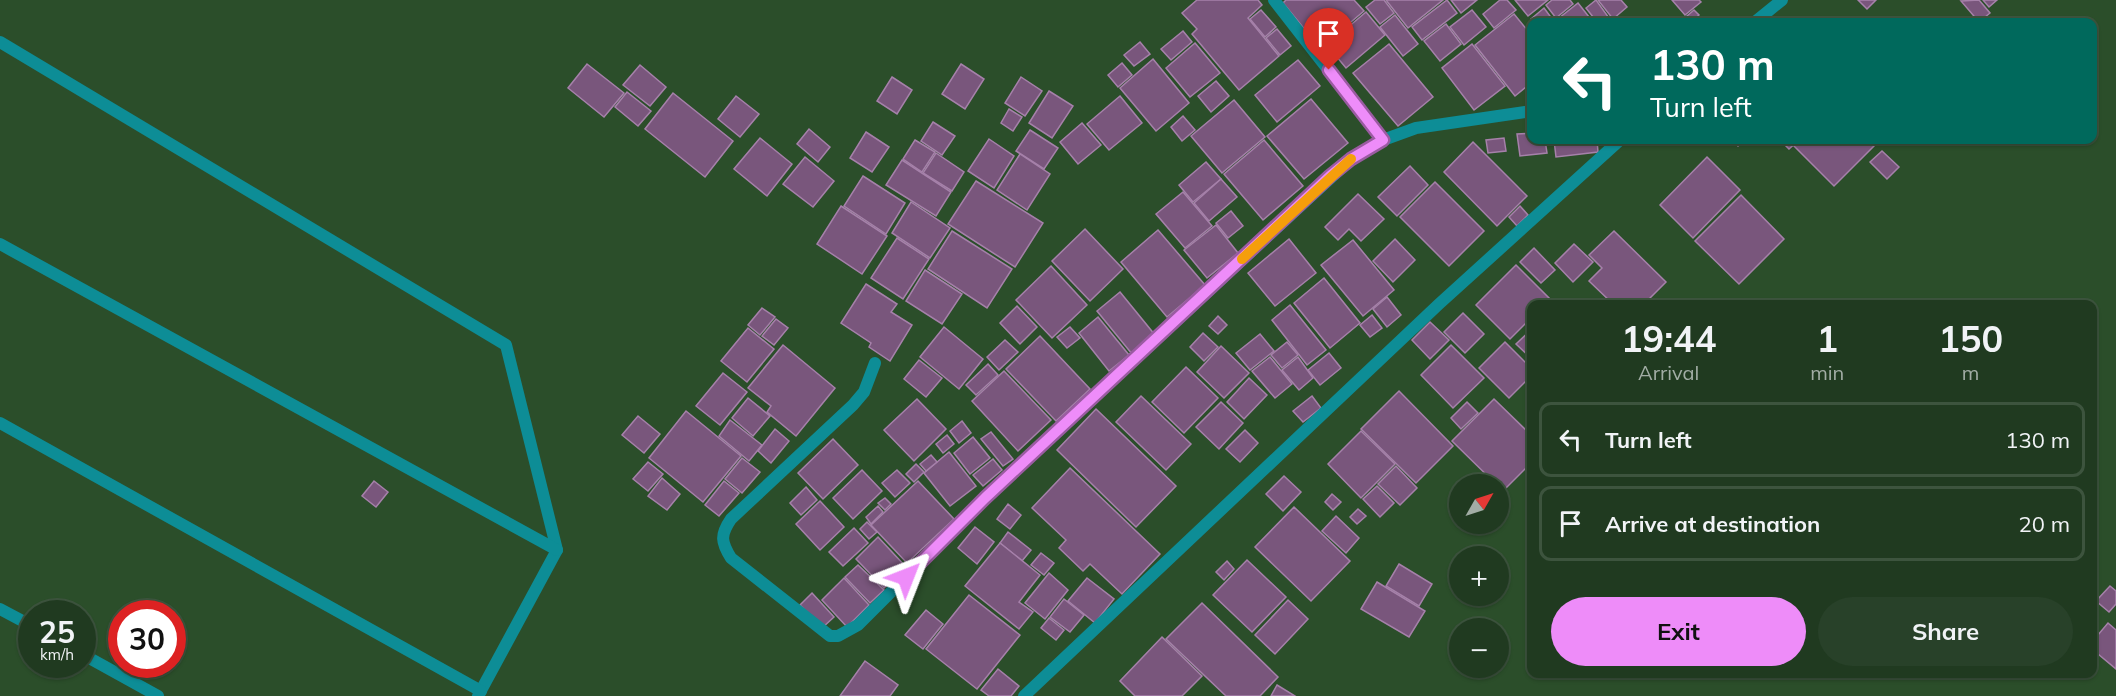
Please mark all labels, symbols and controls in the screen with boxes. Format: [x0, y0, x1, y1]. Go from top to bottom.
pin [1303, 8, 1354, 70]
icon: arrive [1312, 17, 1345, 50]
text: 130 m [1650, 38, 1775, 91]
icon: left [1551, 42, 1629, 120]
text: Turn left [1650, 90, 1752, 124]
text: 19:44 [1621, 316, 1716, 361]
text: 1 [1816, 316, 1838, 361]
text: 150 [1938, 316, 2003, 361]
text: Arrival [1638, 360, 1699, 385]
text: min [1810, 360, 1844, 385]
text: m [1962, 360, 1979, 385]
icon: left [1554, 423, 1587, 456]
text: Turn left [1605, 426, 1692, 454]
text: 130 m [2005, 426, 2070, 454]
north arrow [1449, 474, 1509, 534]
map controls [1449, 474, 1509, 678]
icon: arrive [1554, 507, 1587, 540]
text: Arrive at destination [1605, 510, 1820, 538]
text: 20 m [2019, 510, 2070, 538]
position arrow [874, 545, 938, 609]
button: + [1449, 546, 1509, 606]
button: Exit [1551, 597, 1806, 666]
button: Share [1818, 597, 2073, 666]
speed limit sign: 30 [108, 600, 186, 678]
text: 25 [39, 613, 75, 651]
button: − [1449, 618, 1509, 678]
text: km/h [40, 645, 74, 664]

